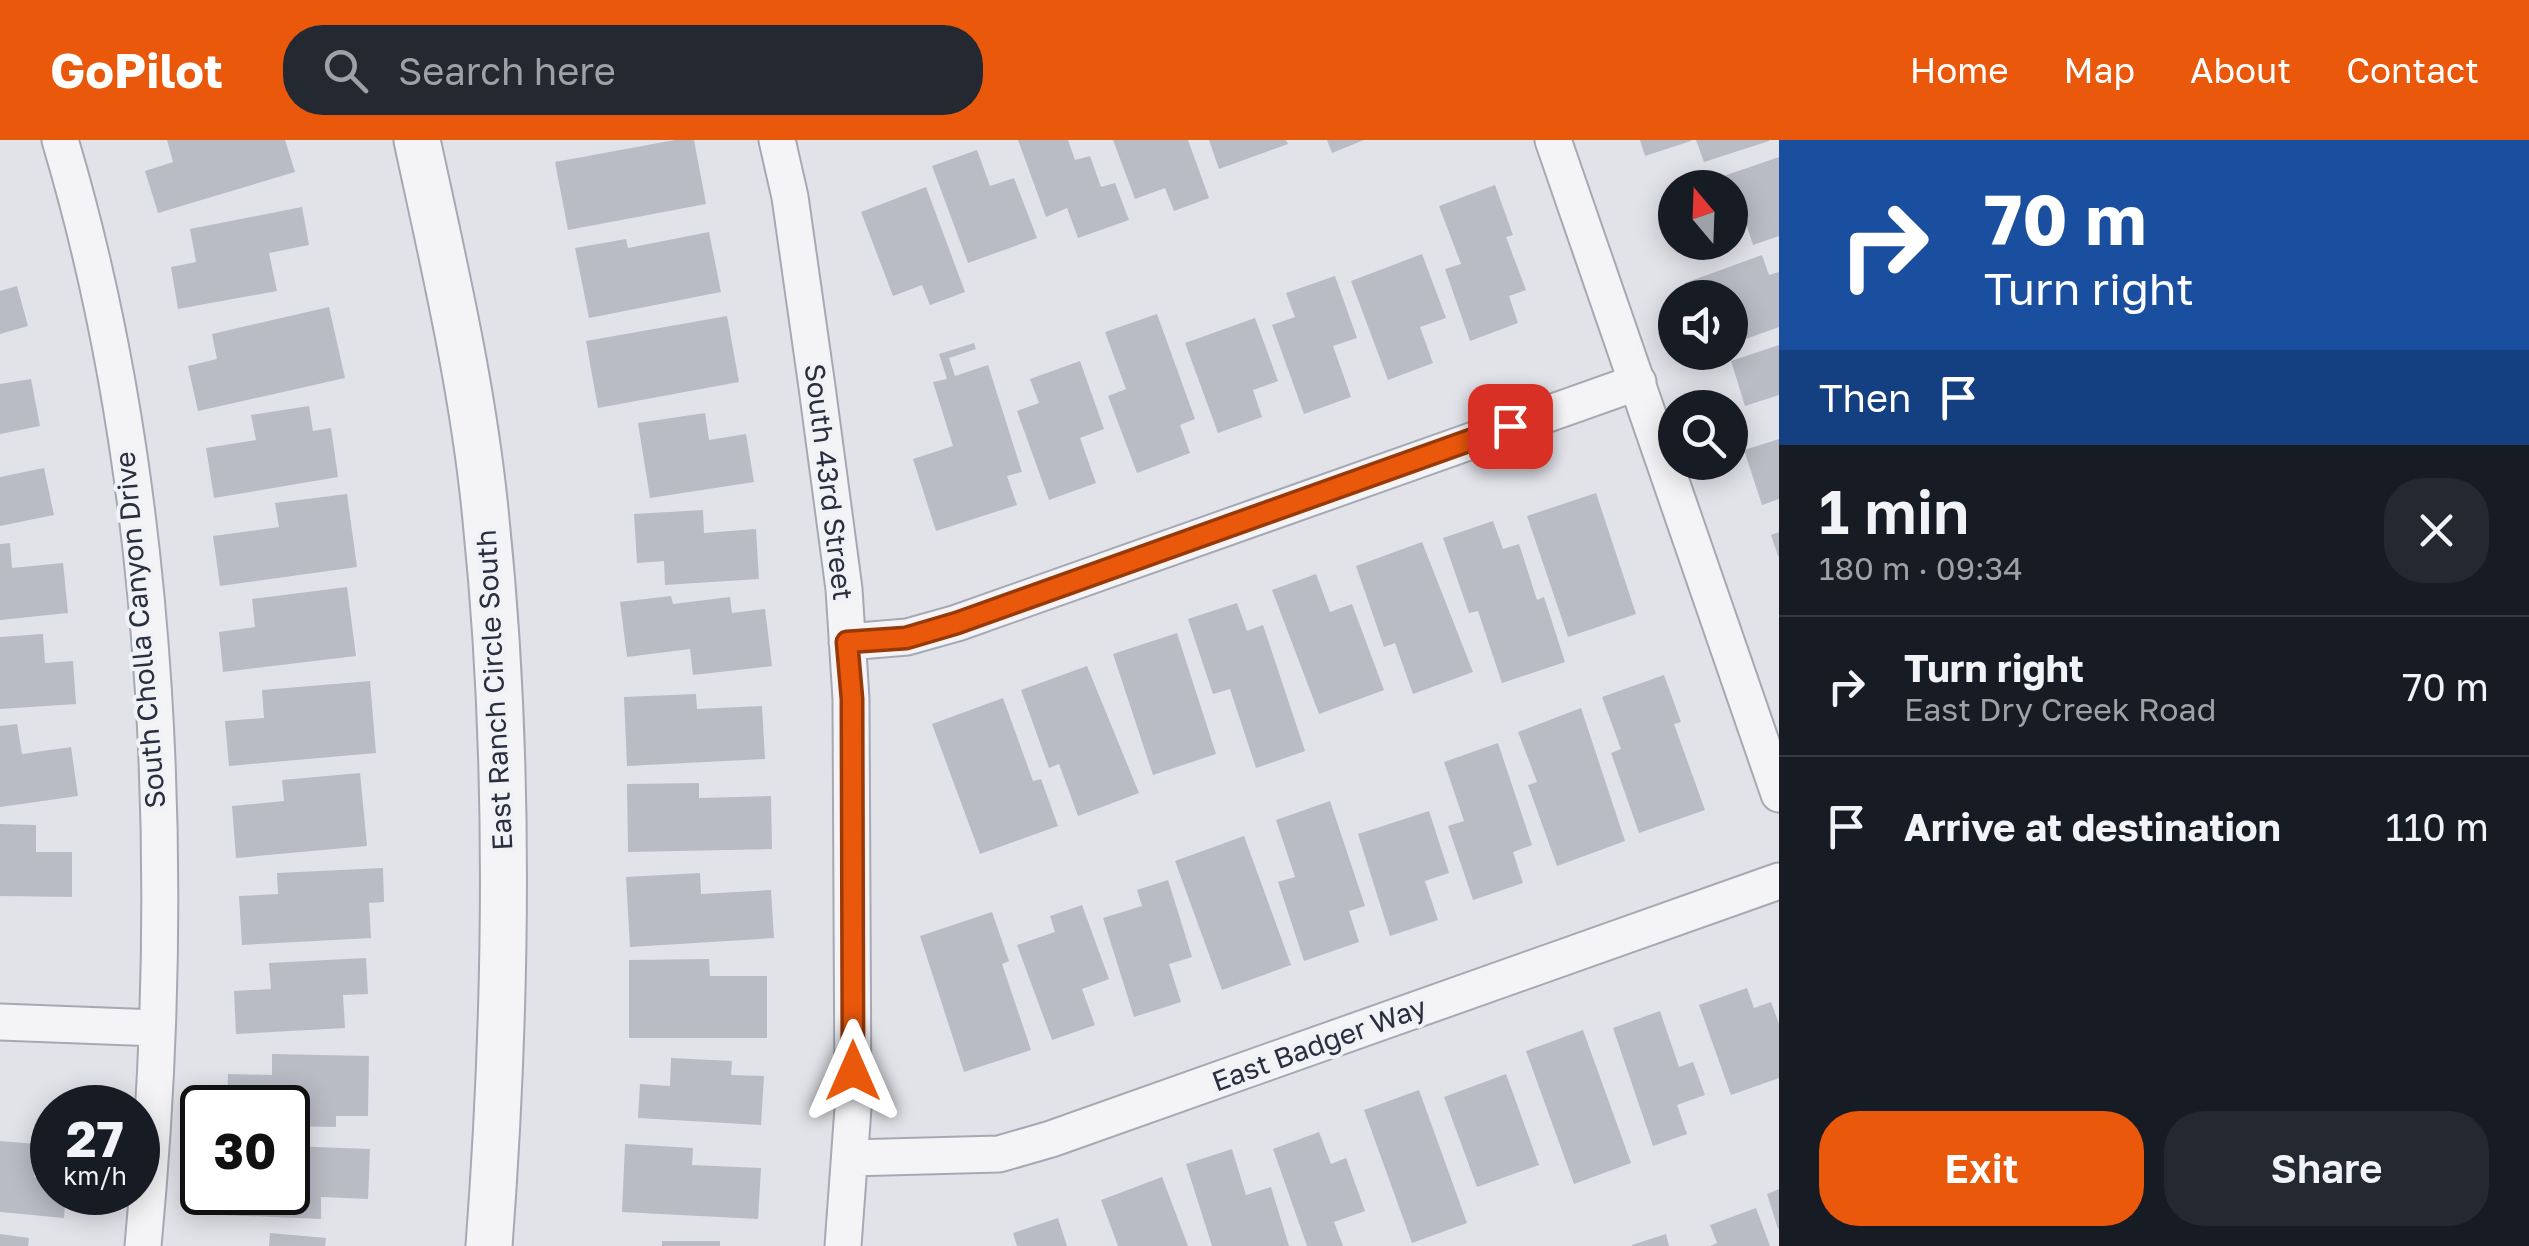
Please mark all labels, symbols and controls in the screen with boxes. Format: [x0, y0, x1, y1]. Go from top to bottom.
search box [283, 25, 983, 115]
text: GoPilot [50, 41, 223, 99]
icon: search [318, 43, 373, 98]
text: Search here [398, 48, 616, 93]
text: Home [1910, 49, 2009, 91]
text: Map [2064, 49, 2135, 91]
text: About [2190, 49, 2291, 91]
text: Contact [2346, 49, 2479, 91]
north arrow [1658, 170, 1748, 260]
map controls [1658, 170, 1748, 480]
text: 70 m [1984, 176, 2146, 260]
icon: right [1819, 180, 1949, 310]
text: Turn right [1984, 261, 2194, 315]
button: sound [1658, 280, 1748, 370]
street label: South 43rd Street [799, 362, 860, 602]
icon: arrive [1931, 370, 1986, 425]
text: Then [1819, 375, 1911, 420]
pin [1468, 384, 1553, 469]
button: search [1658, 390, 1748, 480]
icon: arrive [1483, 399, 1538, 454]
street label: South Cholla Canyon Drive [107, 450, 172, 810]
text: 1 min [1819, 475, 1969, 547]
button: close [2384, 478, 2489, 583]
street label: East Ranch Circle South [469, 529, 518, 851]
text: 180 m · 09:34 [1819, 549, 2023, 587]
text: Turn right [1904, 645, 2084, 690]
icon: right [1819, 659, 1874, 714]
text: 70 m [2402, 664, 2489, 709]
text: East Dry Creek Road [1904, 690, 2216, 728]
icon: arrive [1819, 799, 1874, 854]
text: Arrive at destination [1904, 804, 2281, 849]
text: 110 m [2385, 804, 2489, 849]
street label: East Badger Way [1207, 989, 1431, 1098]
position arrow [801, 1019, 905, 1123]
speed limit sign: 30 [180, 1085, 310, 1215]
text: 27 [66, 1108, 124, 1168]
button: Exit [1819, 1111, 2144, 1226]
button: Share [2164, 1111, 2489, 1226]
text: km/h [63, 1160, 127, 1191]

